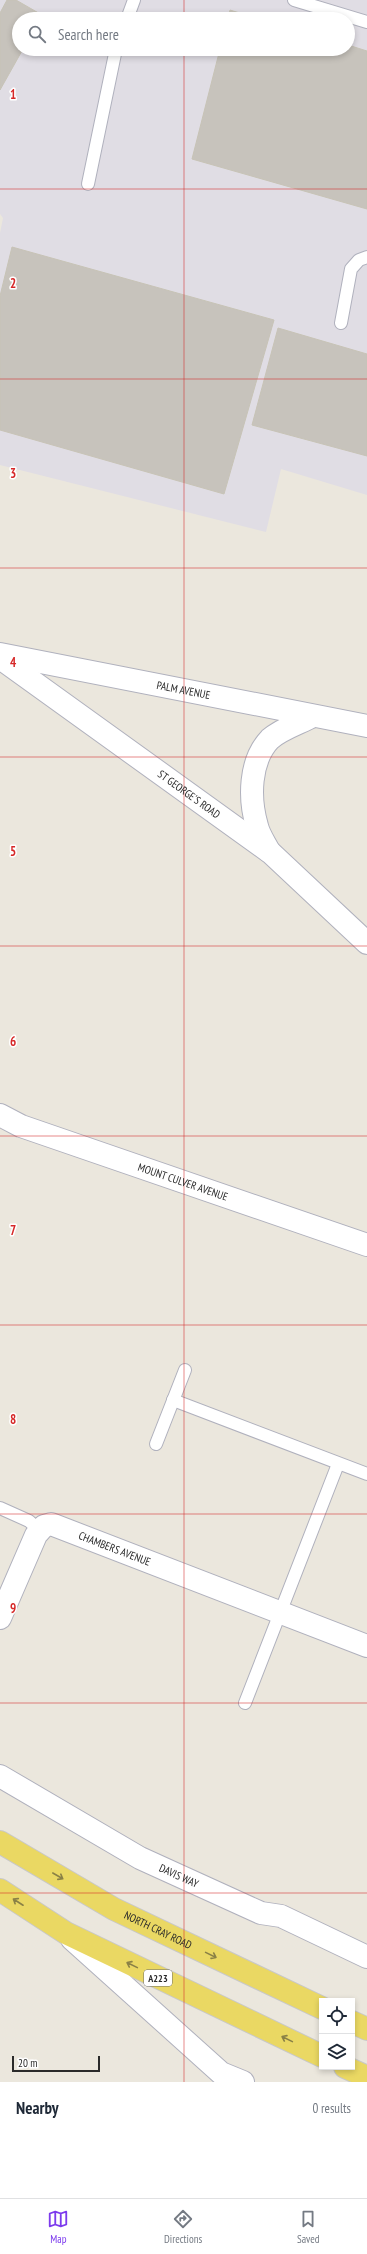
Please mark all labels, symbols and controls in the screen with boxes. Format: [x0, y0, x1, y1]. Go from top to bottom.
search box [12, 12, 355, 56]
icon: search [26, 23, 48, 45]
text: Search here [58, 25, 119, 44]
text: 1 [10, 86, 16, 103]
text: 2 [10, 275, 16, 292]
text: 3 [10, 465, 16, 482]
text: 4 [10, 654, 17, 671]
street label: PALM AVENUE [156, 678, 212, 702]
street label: ST GEORGE'S ROAD [155, 767, 223, 821]
text: 5 [10, 843, 16, 860]
text: 6 [10, 1033, 16, 1050]
street label: MOUNT CULVER AVENUE [136, 1160, 230, 1204]
text: 7 [10, 1222, 16, 1239]
text: 8 [10, 1411, 16, 1428]
street label: CHAMBERS AVENUE [77, 1528, 153, 1569]
text: 9 [10, 1600, 16, 1617]
street label: DAVIS WAY [157, 1861, 201, 1891]
one-way arrow [52, 1872, 64, 1880]
one-way arrow [13, 1898, 24, 1906]
street label: NORTH CRAY ROAD [122, 1908, 194, 1952]
one-way arrow [204, 1952, 216, 1959]
one-way arrow [126, 1961, 138, 1968]
road number: A223 [144, 1970, 172, 1986]
map controls [319, 1998, 355, 2070]
button: locate [319, 1998, 355, 2034]
button: layers [319, 2034, 355, 2070]
one-way arrow [281, 2035, 293, 2042]
scale bar [12, 2054, 100, 2073]
text: 20 m [18, 2056, 37, 2070]
text: Nearby [16, 2097, 59, 2119]
text: 0 results [312, 2100, 351, 2117]
tab: Map [47, 2208, 69, 2246]
tab: Directions [164, 2208, 202, 2246]
tab: Saved [297, 2208, 320, 2246]

